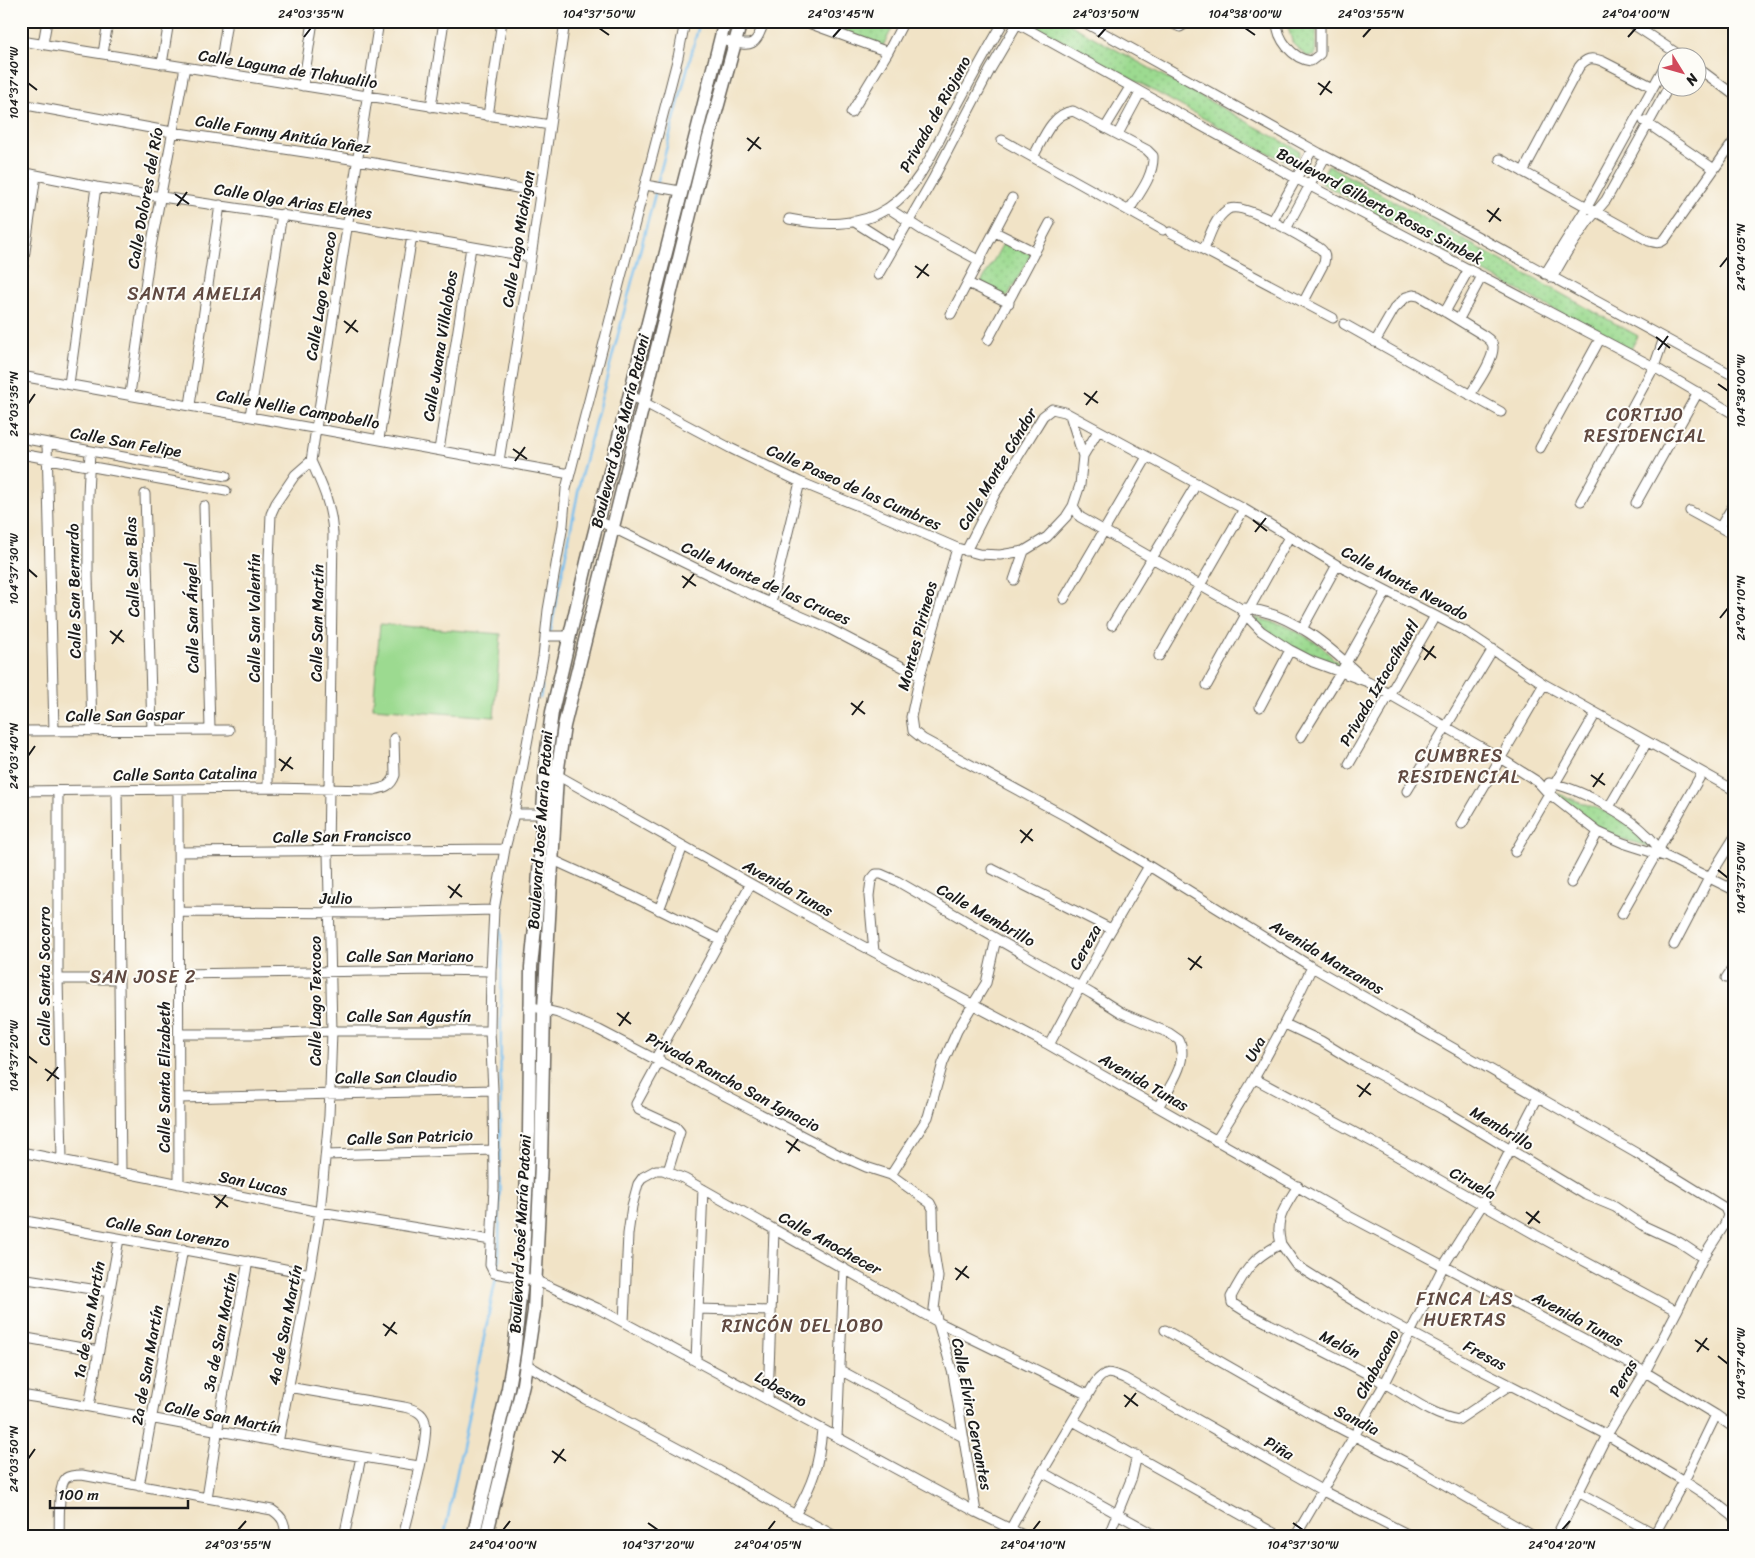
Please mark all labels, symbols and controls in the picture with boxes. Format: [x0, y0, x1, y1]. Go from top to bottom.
text: 24°03'35"N [278, 3, 344, 25]
text: 104°37'50"W [563, 3, 636, 25]
text: 24°03'45"N [808, 3, 875, 25]
text: 24°03'50"N [1073, 3, 1140, 25]
text: 104°38'00"W [1208, 3, 1282, 25]
text: 24°03'55"N [1338, 3, 1405, 25]
text: 24°04'00"N [1602, 3, 1670, 25]
street label: Calle Laguna de Tlahualilo [196, 41, 380, 97]
text: 104°37'40"W [3, 46, 25, 119]
north arrow [1658, 48, 1708, 98]
street label: Privada de Riojano [891, 50, 979, 178]
text: N [1679, 67, 1705, 91]
street label: Calle Fanny Anitúa Yañez [193, 106, 373, 162]
street label: Calle Dolores del Río [118, 125, 172, 271]
street label: Boulevard Gilberto Rosas Simbek [1271, 139, 1489, 273]
street label: Calle Lago Michigan [493, 168, 543, 310]
street label: Calle Olga Arias Elenes [212, 174, 374, 228]
text: 24°04'05"N [1730, 223, 1752, 291]
street label: Calle Lago Texcoco [296, 229, 346, 363]
street label: Calle Juana Villalobos [414, 268, 466, 424]
district label: SANTA AMELIA [127, 278, 263, 310]
street label: Boulevard José María Patoni [582, 330, 658, 531]
text: 104°38'00"W [1730, 354, 1752, 428]
text: 24°03'35"N [3, 371, 25, 437]
street label: Calle Nellie Campobello [214, 380, 382, 438]
district label: CORTIJO RESIDENCIAL [1584, 399, 1706, 452]
street label: Calle Monte Cóndor [949, 401, 1046, 536]
street label: Calle San Felipe [68, 418, 184, 466]
street label: Calle Paseo de las Cumbres [762, 435, 947, 539]
street label: Calle San Blas [116, 516, 148, 618]
street label: Calle San Bernardo [58, 523, 90, 659]
text: 104°37'30"W [3, 532, 25, 605]
street label: Calle Monte de las Cruces [677, 533, 856, 634]
street label: Calle Monte Nevado [1336, 537, 1474, 629]
street label: Calle San Valentín [240, 553, 269, 682]
street label: Calle San Ángel [177, 562, 207, 673]
street label: Calle San Martín [301, 563, 333, 682]
text: 24°04'10"N [1730, 575, 1752, 641]
street label: Montes Pirineos [888, 578, 946, 694]
street label: Privada Iztaccíhuatl [1331, 614, 1427, 752]
street label: Calle San Gaspar [65, 699, 186, 731]
text: 24°03'40"N [3, 722, 25, 789]
street label: Boulevard José María Patoni [519, 729, 561, 930]
district label: CUMBRES RESIDENCIAL [1398, 740, 1520, 793]
street label: Calle Santa Catalina [113, 758, 258, 790]
street label: Calle San Francisco [273, 820, 411, 852]
text: 104°37'50"W [1730, 841, 1752, 914]
street label: Avenida Tunas [736, 851, 839, 925]
street label: Calle Membrillo [931, 875, 1041, 955]
street label: Julio [319, 884, 353, 913]
street label: Calle Santa Socorro [30, 906, 59, 1046]
street label: Avenida Manzanos [1263, 911, 1390, 1003]
street label: Cereza [1061, 919, 1109, 975]
street label: Calle Lago Texcoco [301, 936, 330, 1066]
street label: Calle San Mariano [346, 942, 474, 971]
district label: SAN JOSE 2 [90, 961, 196, 993]
street label: Calle Santa Elizabeth [150, 1001, 179, 1153]
street label: Calle San Agustín [347, 1002, 472, 1031]
text: 104°37'20"W [3, 1019, 25, 1092]
street label: Privada Rancho San Ignacio [640, 1024, 826, 1140]
street label: Uva [1236, 1031, 1274, 1067]
street label: Avenida Tunas [1093, 1044, 1195, 1120]
street label: Calle San Claudio [335, 1061, 457, 1093]
street label: Membrillo [1464, 1098, 1540, 1159]
street label: Calle San Patricio [346, 1120, 474, 1154]
street label: Boulevard José María Patoni [500, 1133, 540, 1334]
street label: Ciruela [1444, 1158, 1502, 1208]
street label: San Lucas [216, 1162, 290, 1204]
street label: Calle Anochecer [773, 1203, 888, 1284]
street label: Calle San Lorenzo [104, 1207, 232, 1257]
street label: 1a de San Martín [64, 1258, 114, 1381]
street label: 4a de San Martín [259, 1262, 311, 1388]
street label: 3a de San Martín [194, 1269, 246, 1394]
street label: Avenida Tunas [1526, 1282, 1629, 1356]
district label: FINCA LAS HUERTAS [1416, 1283, 1514, 1336]
street label: 2a de San Martín [122, 1302, 172, 1427]
district label: RINCÓN DEL LOBO [722, 1310, 884, 1342]
street label: Melón [1314, 1321, 1366, 1367]
street label: Chabacano [1346, 1324, 1408, 1404]
text: 104°37'40"W [1730, 1327, 1752, 1400]
street label: Fresas [1458, 1332, 1512, 1379]
street label: Calle Elvira Cervantes [943, 1335, 1001, 1493]
street label: Peras [1600, 1353, 1646, 1403]
street label: Lobesno [749, 1363, 813, 1415]
street label: Calle San Martín [162, 1392, 284, 1443]
street label: Sandia [1329, 1396, 1385, 1444]
text: 24°03'50"N [3, 1425, 25, 1492]
street label: Piña [1258, 1428, 1300, 1469]
scale bar [50, 1478, 188, 1510]
text: 100 m [58, 1482, 99, 1508]
text: 24°03'55"N [205, 1534, 272, 1556]
text: 24°04'00"N [469, 1534, 537, 1556]
text: 104°37'20"W [622, 1534, 695, 1556]
text: 24°04'05"N [734, 1534, 802, 1556]
text: 24°04'10"N [1000, 1534, 1066, 1556]
text: 104°37'30"W [1267, 1534, 1340, 1556]
text: 24°04'20"N [1529, 1534, 1596, 1556]

